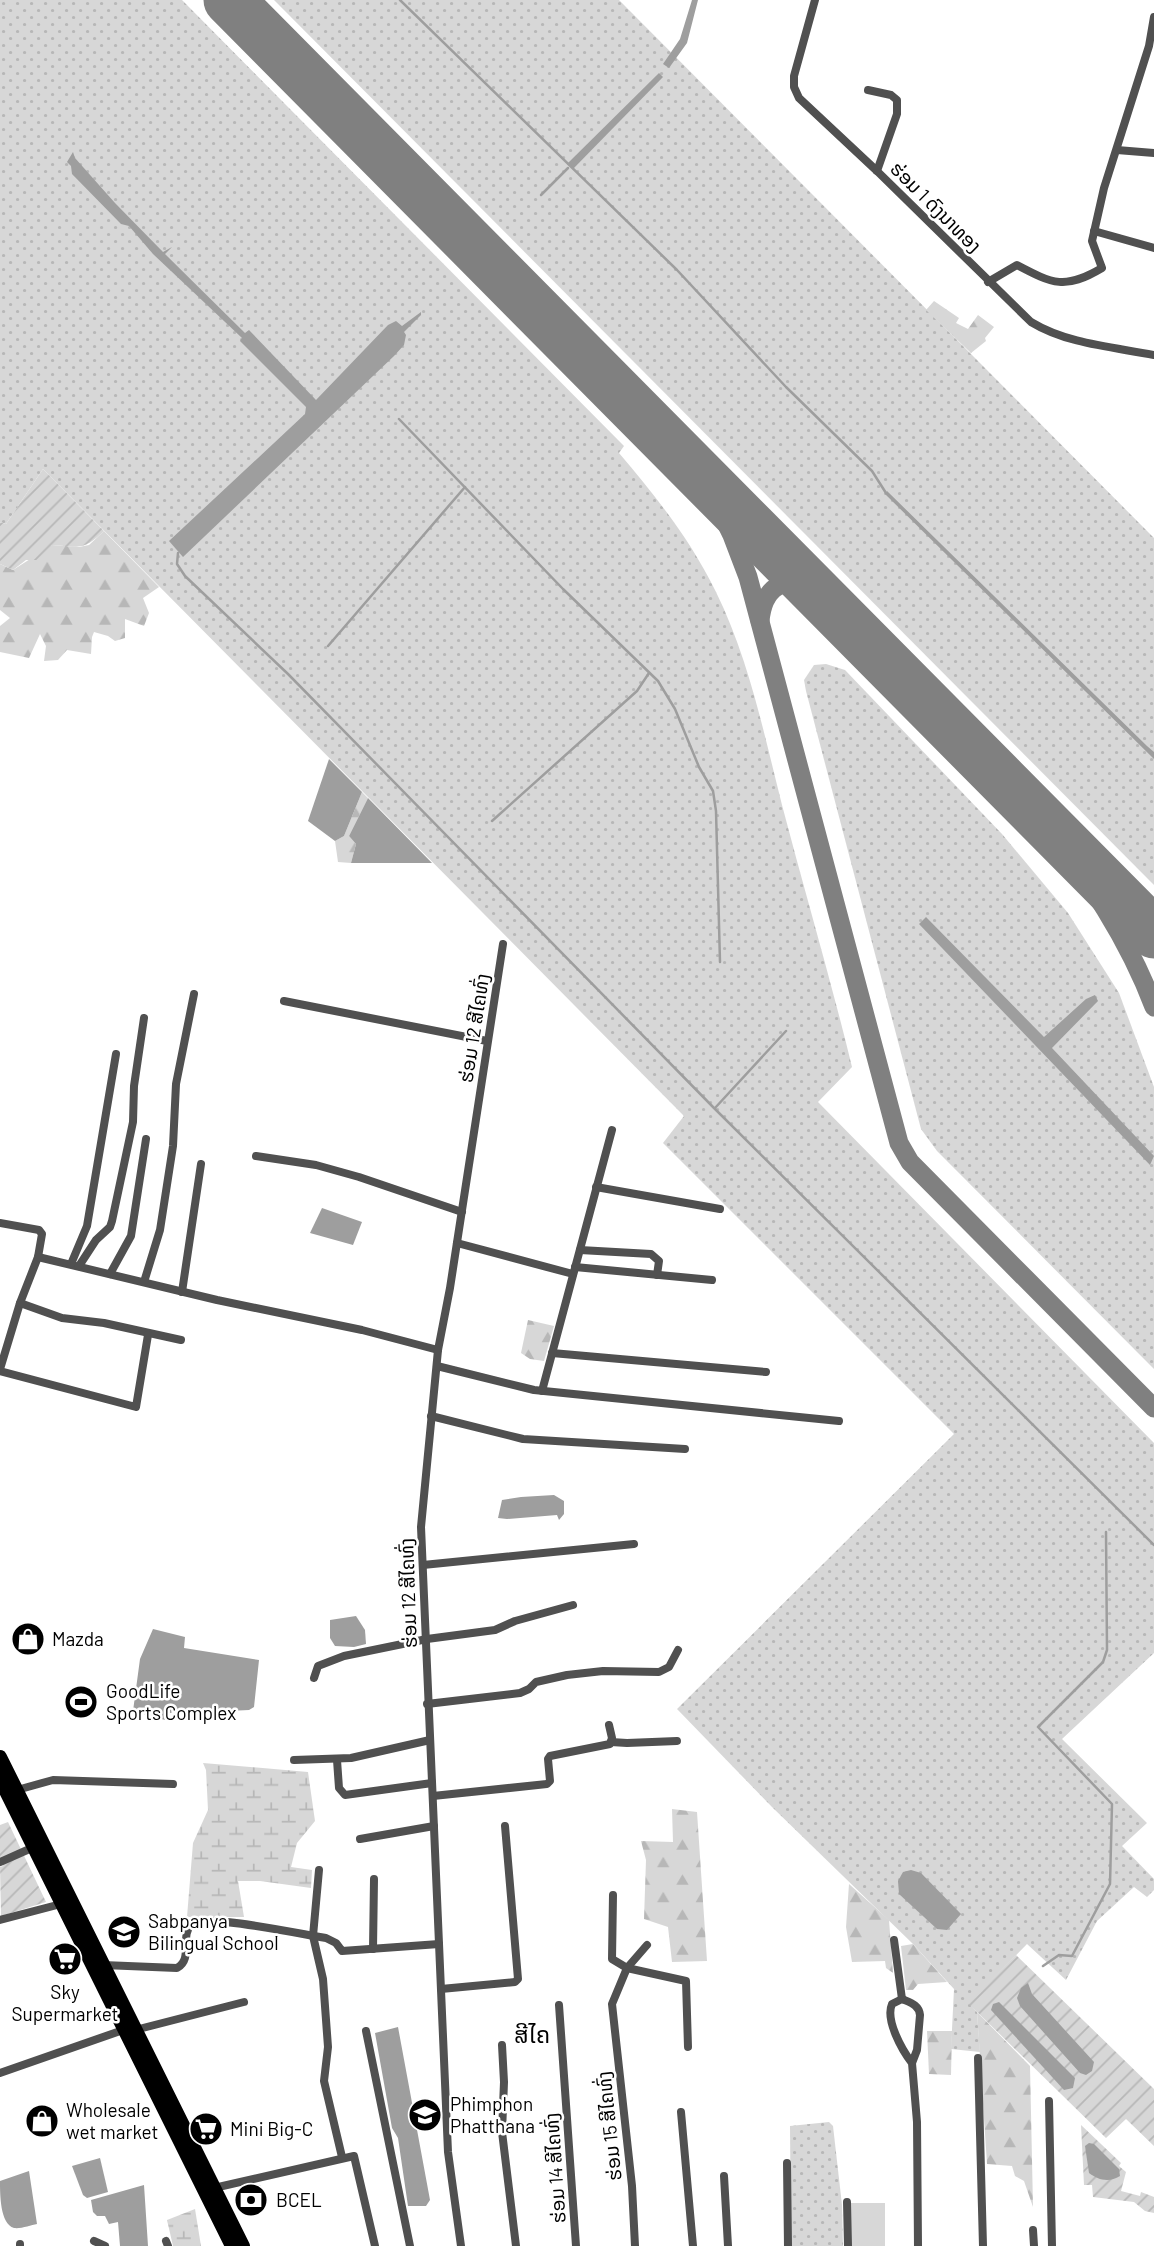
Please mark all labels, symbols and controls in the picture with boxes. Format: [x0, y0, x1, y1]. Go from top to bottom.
street label: ຮ່ອມ 1 ດົງນາທອງ [886, 156, 987, 257]
street label: ຮ່ອມ 12 ສີໄຄທົ່ງ [453, 972, 493, 1084]
street label: ຮ່ອມ 12 ສີໄຄທົ່ງ [393, 1538, 421, 1649]
shop icon: Mazda [9, 1620, 47, 1658]
place label: Mazda [52, 1627, 104, 1650]
place label: GoodLife Sports Complex [106, 1679, 236, 1724]
sports icon: GoodLife Sports Complex [62, 1683, 100, 1721]
place label: Sabpanya Bilingual School [148, 1909, 279, 1954]
school or university icon: Sabpanya Bilingual School [105, 1913, 143, 1951]
supermarket icon: Sky Supermarket [46, 1940, 84, 1978]
place label: Sky Supermarket [11, 1980, 119, 2025]
district label: ສີໄຄ [514, 2020, 550, 2048]
street label: ຮ່ອມ 15 ສີໄຄທົ່ງ [591, 2070, 626, 2182]
place label: Phimphon Phatthana [450, 2092, 535, 2137]
school or university icon: Phimphon Phatthana [406, 2096, 444, 2134]
place label: Wholesale wet market [66, 2098, 159, 2143]
shop icon: Wholesale wet market [23, 2102, 61, 2140]
supermarket icon: Mini Big-C [187, 2110, 225, 2148]
street label: ຮ່ອມ 14 ສີໄຄທົ່ງ [538, 2112, 570, 2224]
place label: Mini Big-C [230, 2117, 313, 2140]
bank icon: BCEL [232, 2181, 270, 2219]
place label: BCEL [276, 2188, 322, 2211]

